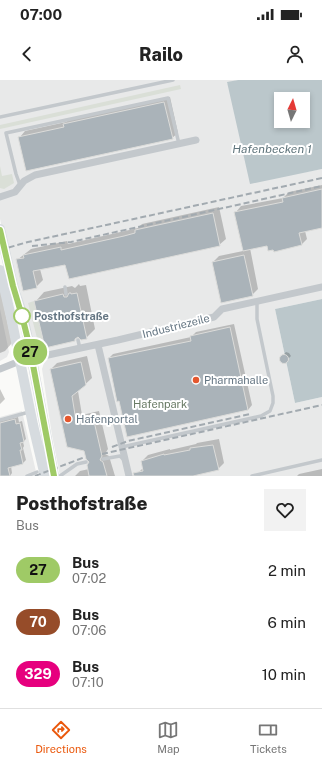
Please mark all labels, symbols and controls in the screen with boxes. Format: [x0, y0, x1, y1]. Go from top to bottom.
text: 07:00 [20, 6, 62, 23]
icon: back [16, 43, 38, 65]
icon: person [284, 43, 306, 65]
text: Railo [139, 44, 183, 65]
north arrow [274, 92, 310, 128]
map controls [274, 92, 310, 128]
water label: Hafenbecken 1 [232, 142, 312, 156]
marker: Posthofstraße [13, 307, 31, 325]
place label: Posthofstraße [34, 310, 109, 322]
street label: Industriezeile [141, 312, 211, 340]
line badge: 27 [12, 339, 48, 365]
text: 27 [21, 344, 39, 360]
place label: Pharmahalle [204, 374, 268, 386]
marker: Pharmahalle [191, 375, 201, 385]
park label: Hafenpark [133, 398, 187, 410]
place label: Hafenportal [76, 413, 138, 425]
marker: Hafenportal [63, 414, 73, 424]
button: heart [264, 489, 306, 531]
text: Posthofstraße [16, 492, 148, 514]
text: Bus [16, 518, 39, 533]
text: Bus [72, 554, 99, 571]
text: 27 [29, 562, 47, 578]
text: 2 min [268, 562, 306, 579]
text: 07:02 [72, 571, 106, 586]
text: Bus [72, 606, 99, 623]
text: 70 [29, 614, 47, 630]
text: 6 min [268, 614, 306, 631]
text: 07:06 [72, 623, 106, 638]
text: Bus [72, 658, 99, 675]
text: 329 [24, 666, 52, 682]
text: 10 min [262, 666, 306, 683]
text: 07:10 [72, 675, 104, 690]
tab: Directions [35, 719, 87, 755]
tab: Map [157, 719, 180, 755]
tab: Tickets [250, 719, 287, 755]

